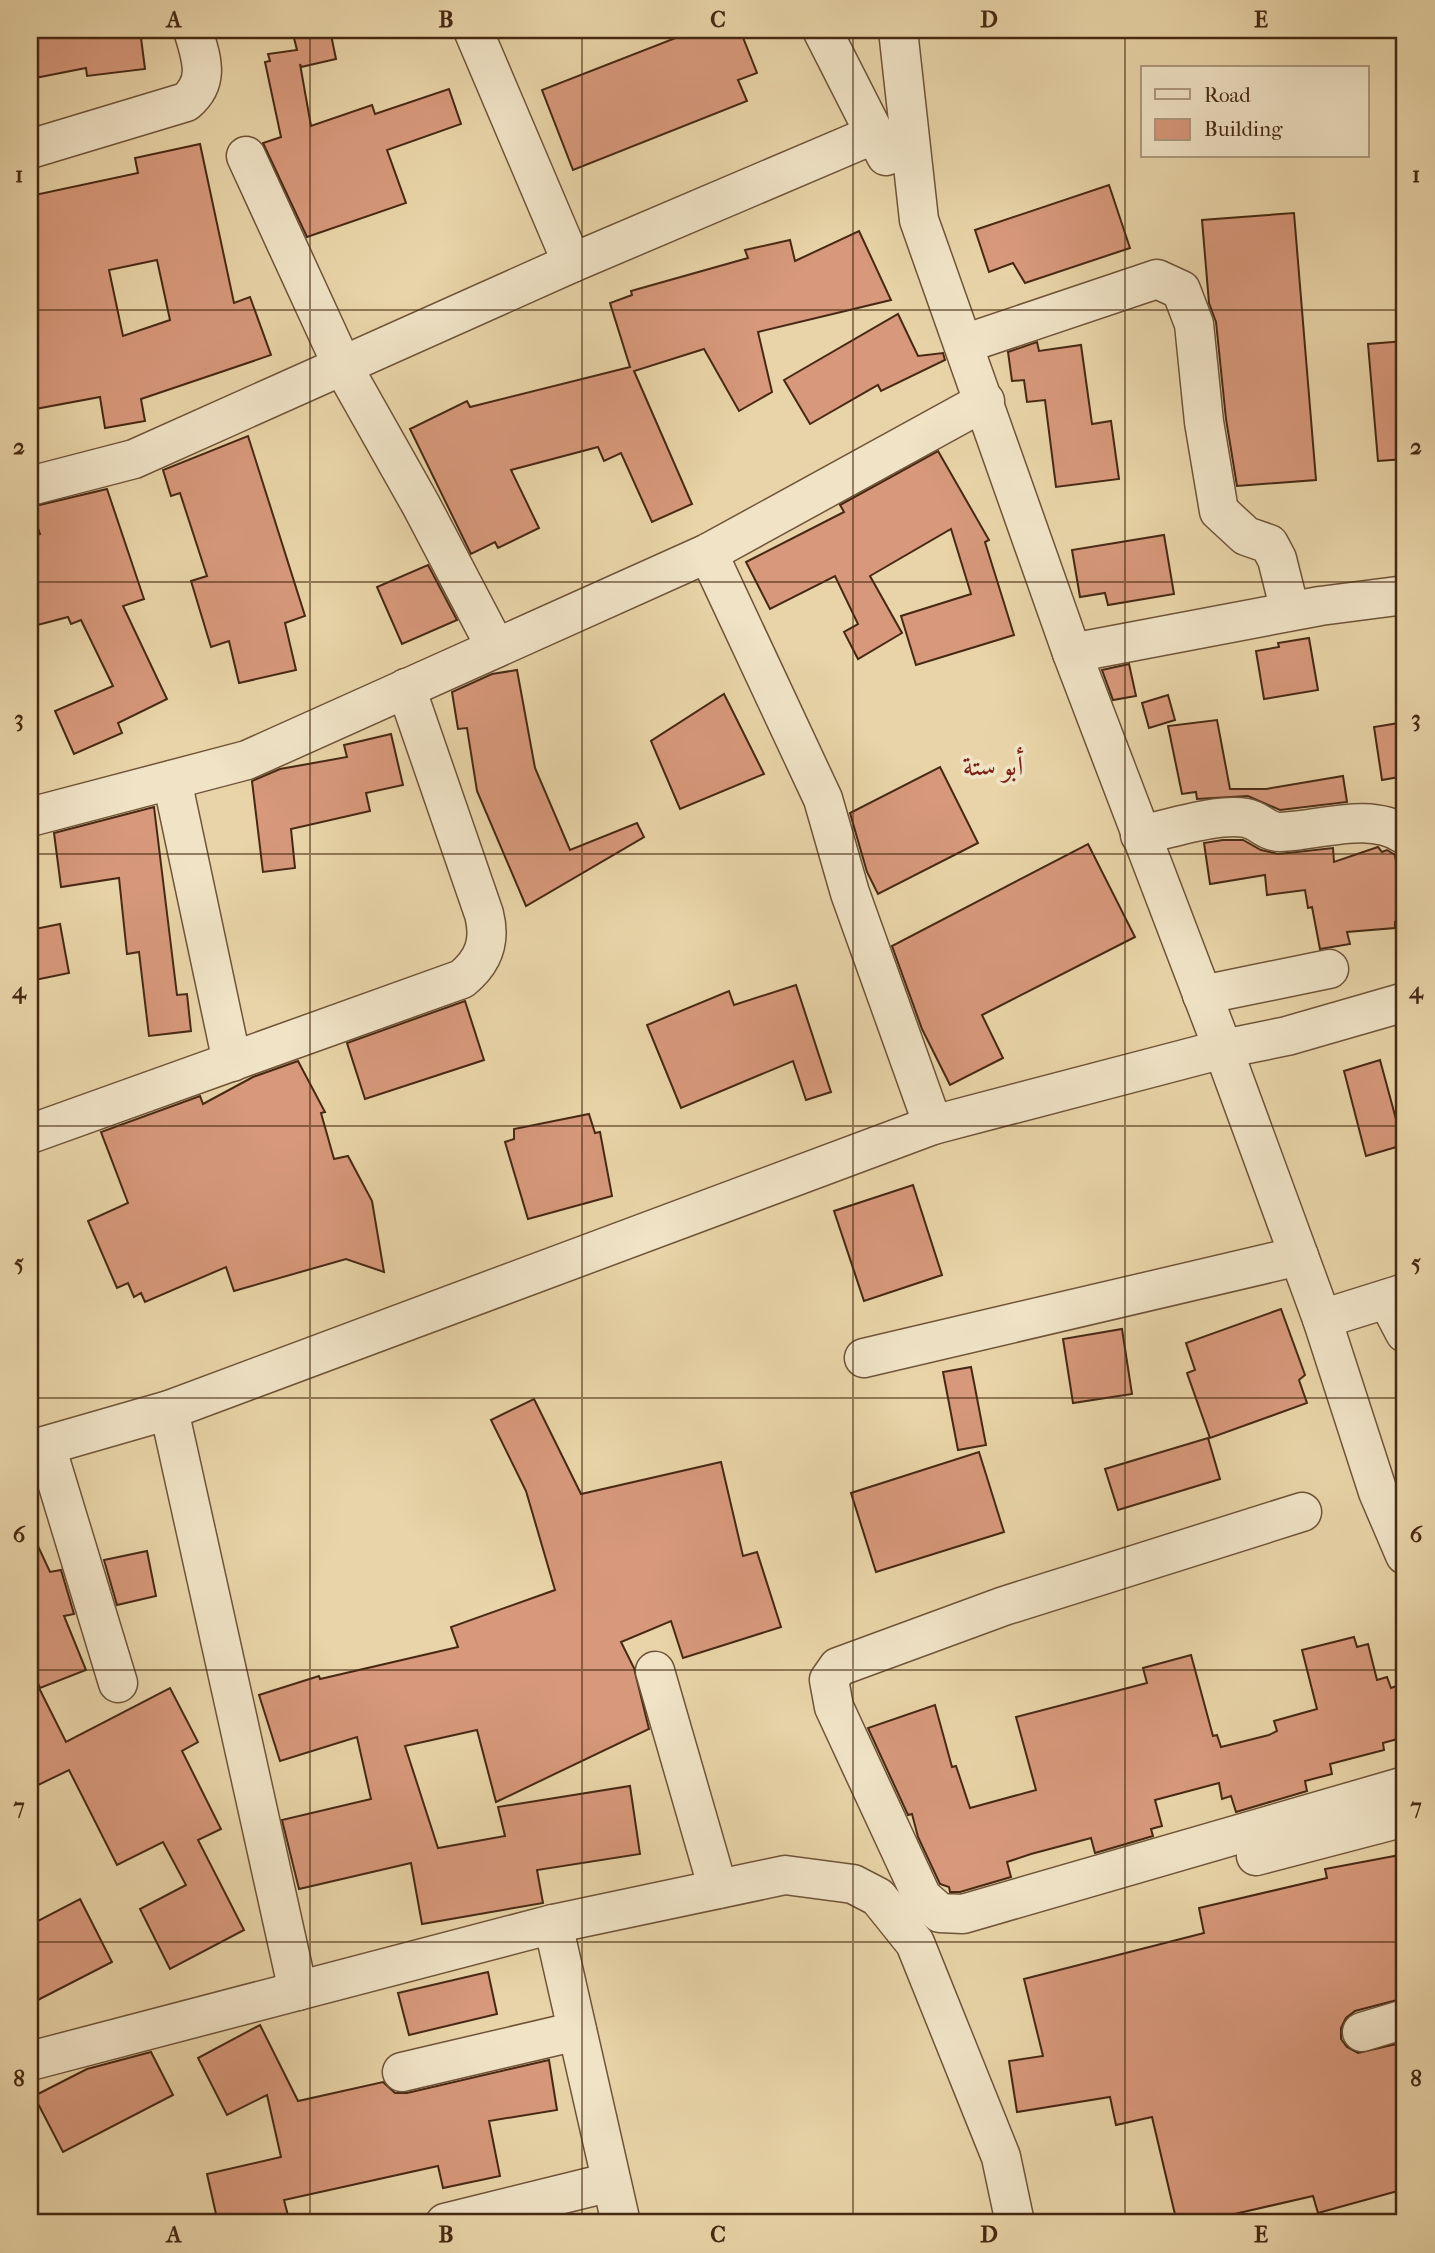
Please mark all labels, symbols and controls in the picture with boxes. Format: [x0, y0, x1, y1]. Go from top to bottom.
text: A [165, 6, 183, 33]
text: B [439, 6, 454, 33]
text: C [710, 6, 726, 33]
text: D [980, 6, 998, 33]
text: E [1254, 6, 1268, 33]
legend [1141, 66, 1368, 158]
text: Road [1204, 83, 1251, 107]
text: Building [1204, 117, 1283, 141]
text: 1 [15, 161, 23, 188]
text: 1 [1412, 161, 1420, 188]
text: 2 [13, 433, 25, 460]
text: 2 [1410, 433, 1422, 460]
text: 3 [14, 705, 24, 732]
text: 3 [1411, 705, 1421, 732]
district label: أبو ستة [963, 746, 1024, 783]
text: 4 [11, 977, 27, 1004]
text: 4 [1408, 977, 1424, 1004]
text: 5 [14, 1249, 24, 1276]
text: 5 [1411, 1249, 1421, 1276]
text: 6 [13, 1521, 26, 1548]
text: 6 [1410, 1521, 1423, 1548]
text: 7 [12, 1793, 25, 1820]
text: 7 [1409, 1793, 1422, 1820]
text: 8 [13, 2065, 25, 2092]
text: 8 [1410, 2065, 1422, 2092]
text: A [165, 2221, 183, 2248]
text: B [439, 2221, 454, 2248]
text: C [710, 2221, 726, 2248]
text: D [980, 2221, 998, 2248]
text: E [1254, 2221, 1268, 2248]

